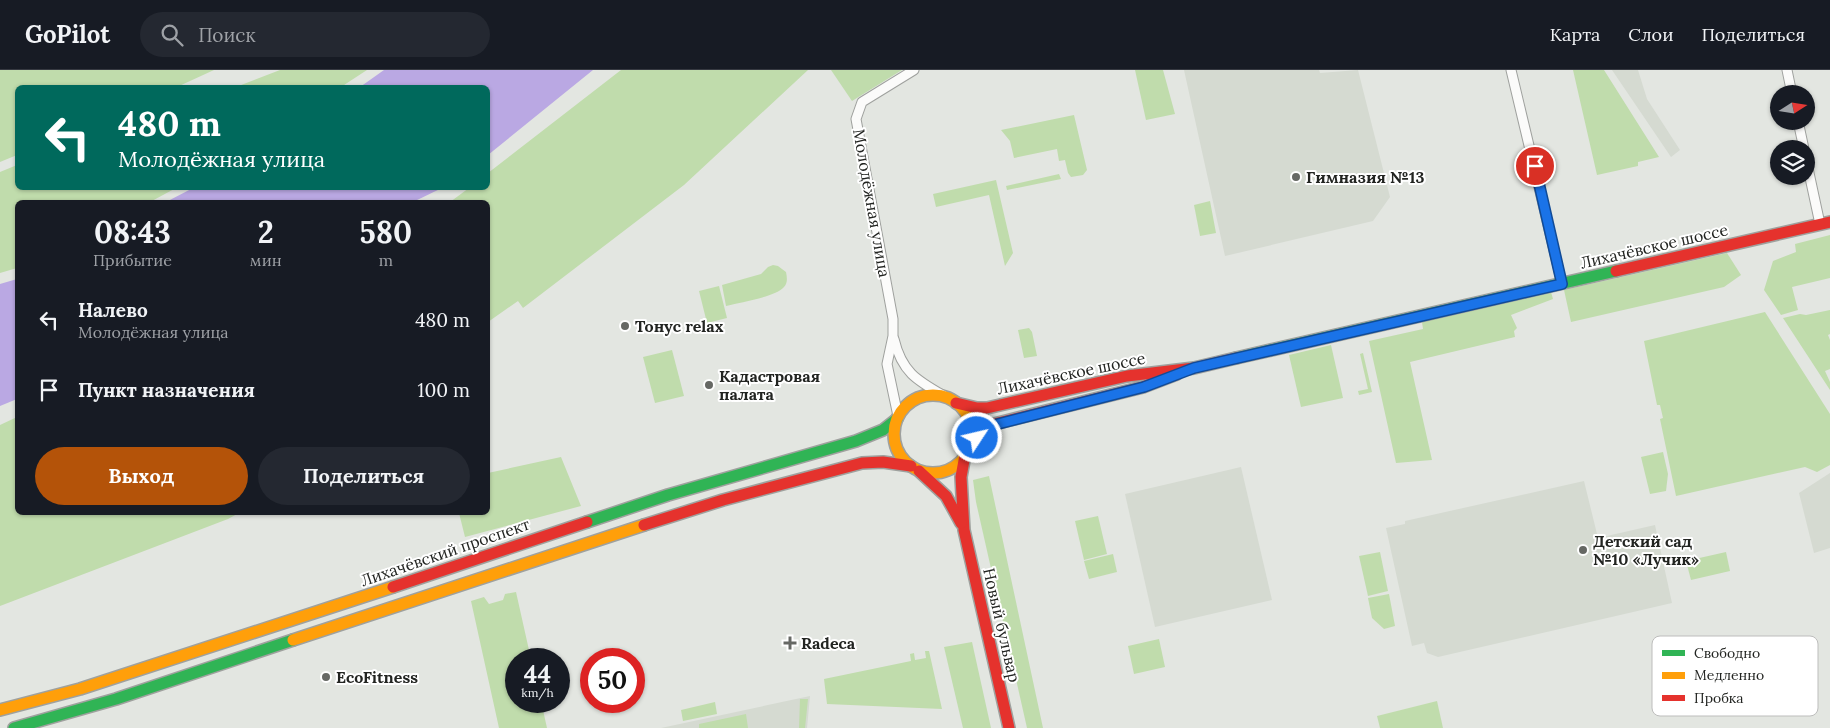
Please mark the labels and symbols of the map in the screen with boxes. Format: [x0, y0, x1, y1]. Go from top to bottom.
north arrow [1770, 85, 1815, 130]
street label: Молодёжная улица [849, 127, 895, 279]
pin [1514, 145, 1556, 187]
place label: Гимназия №13 [1306, 167, 1424, 187]
marker: Гимназия №13 [1290, 171, 1302, 183]
street label: Лихачёвское шоссе [1578, 219, 1730, 273]
place label: Тонус relax [635, 316, 724, 336]
marker: Тонус relax [619, 320, 631, 332]
street label: Лихачёвское шоссе [995, 347, 1147, 398]
place label: Кадастровая палата [719, 366, 820, 404]
marker: Кадастровая палата [703, 379, 715, 391]
position arrow [950, 411, 1002, 463]
street label: Лихачёвский проспект [358, 514, 532, 590]
place label: Детский сад №10 «Лучик» [1593, 531, 1699, 569]
marker: Детский сад №10 «Лучик» [1577, 544, 1589, 556]
street label: Новый бульвар [979, 566, 1025, 684]
place label: Radeca [801, 633, 856, 653]
marker: Radeca [783, 636, 797, 650]
legend [1652, 636, 1818, 716]
text: Свободно [1694, 644, 1760, 662]
speed limit sign: 50 [580, 648, 645, 713]
text: Медленно [1694, 666, 1764, 684]
place label: EcoFitness [336, 667, 418, 687]
marker: EcoFitness [320, 671, 332, 683]
text: Пробка [1694, 689, 1744, 707]

